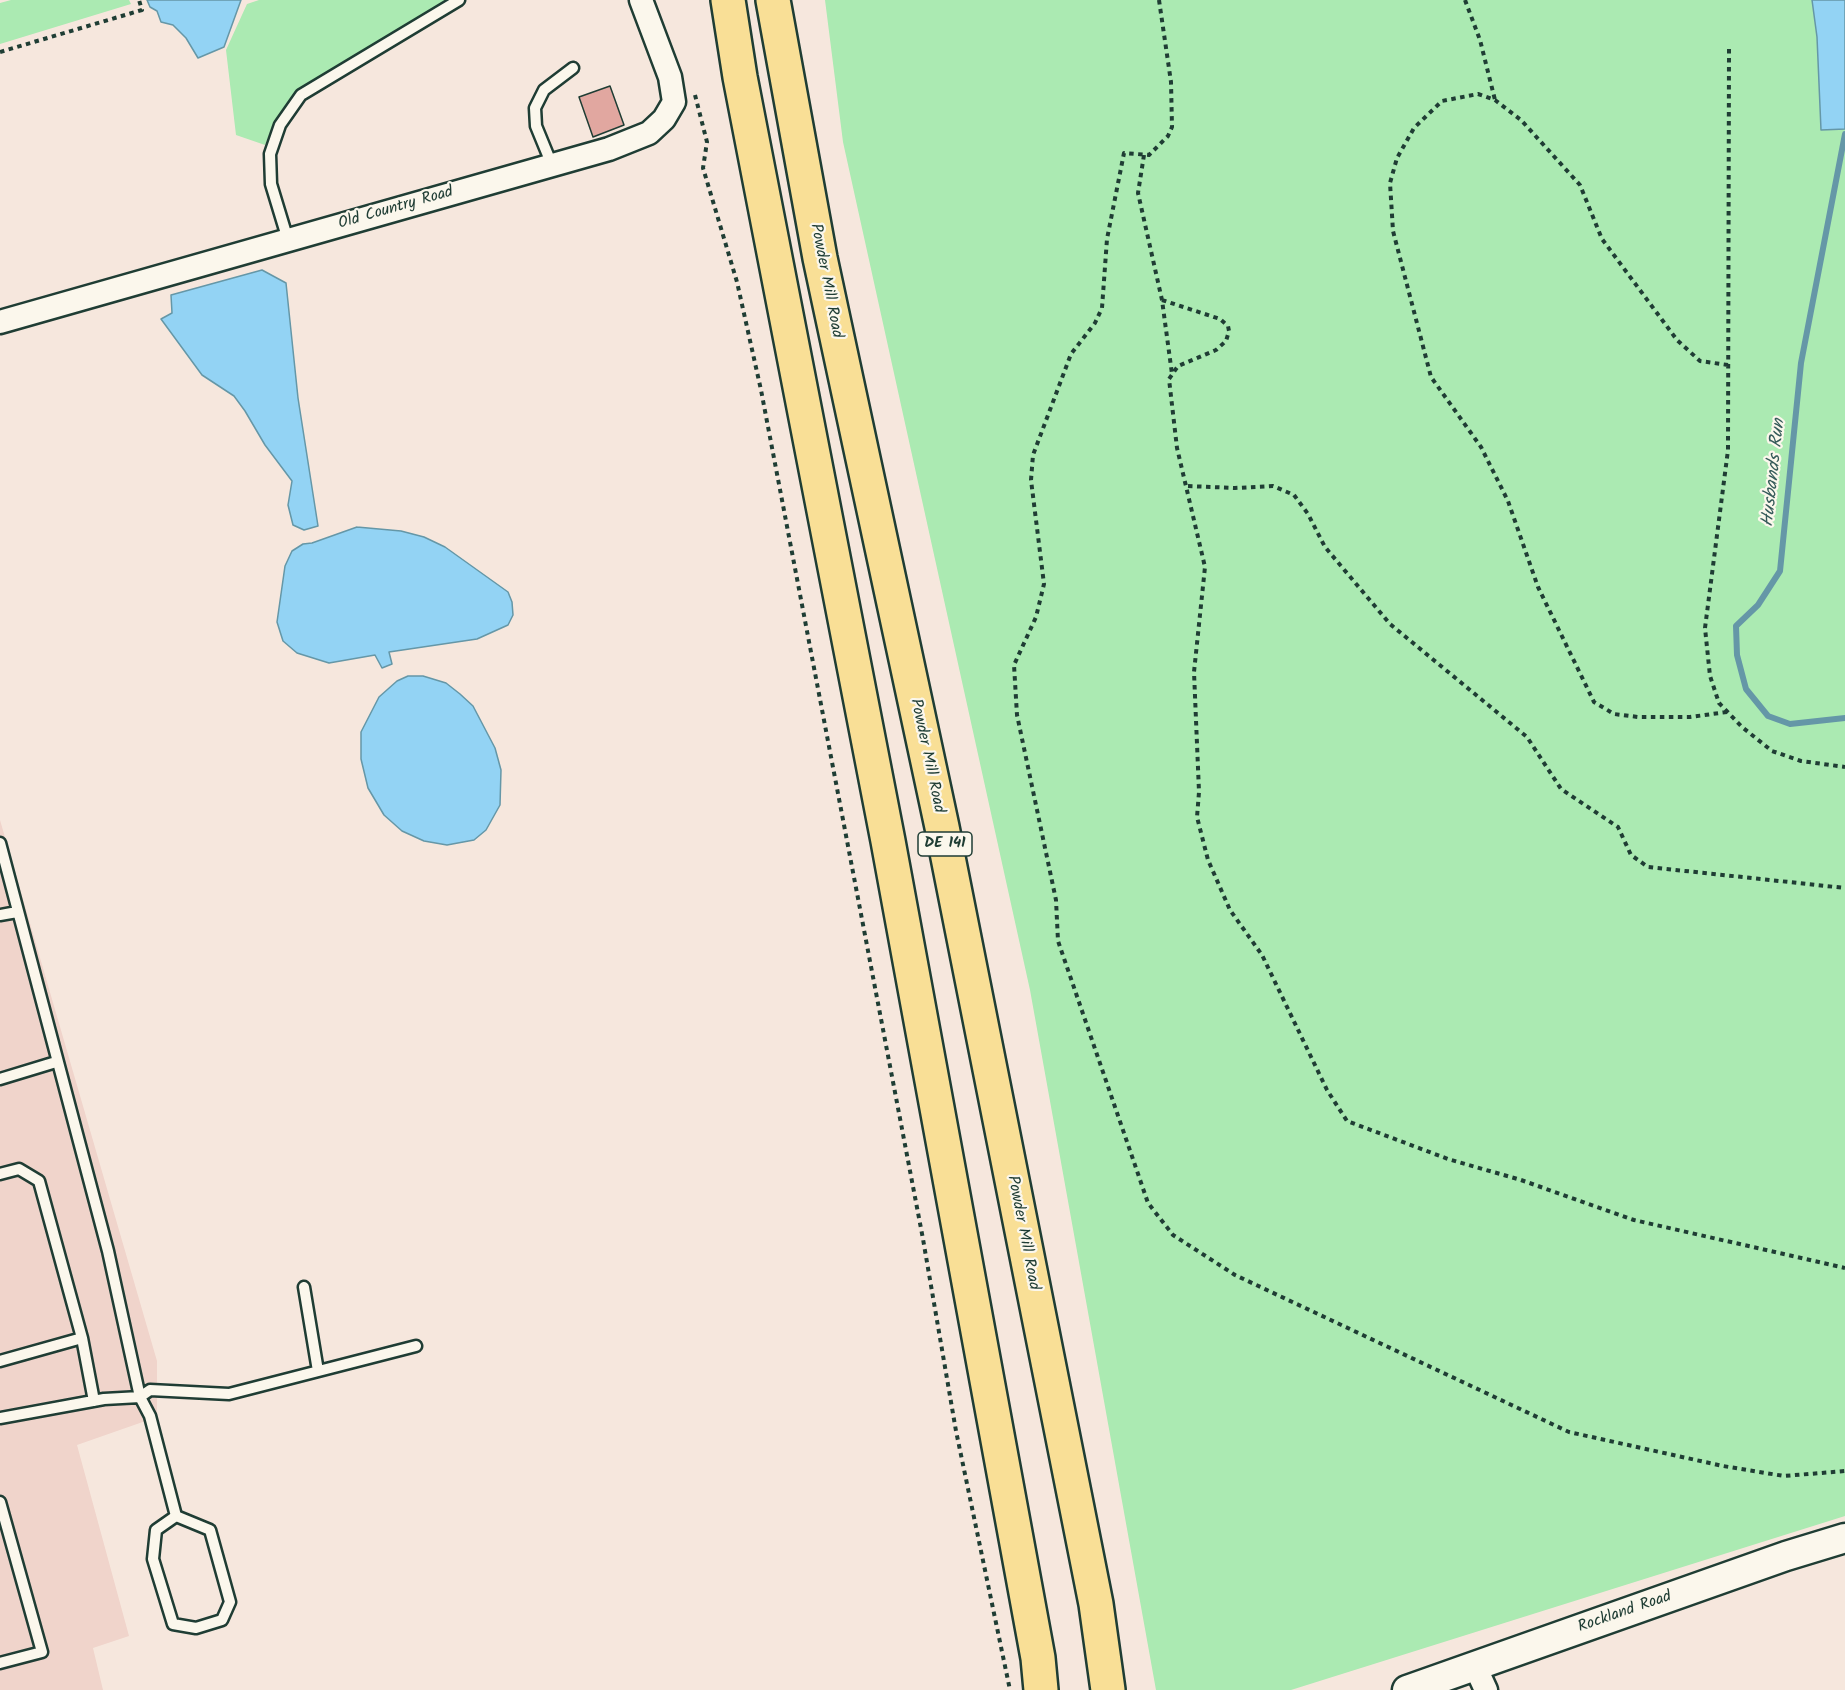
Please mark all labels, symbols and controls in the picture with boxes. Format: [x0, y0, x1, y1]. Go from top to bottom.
street label: Old Country Road [336, 183, 456, 235]
street label: Powder Mill Road [804, 222, 846, 340]
water label: Husbands Run [1759, 418, 1791, 528]
street label: Powder Mill Road [905, 697, 947, 815]
road number: DE 141 [918, 832, 972, 856]
street label: Powder Mill Road [1001, 1174, 1043, 1292]
street label: Rockland Road [1576, 1588, 1674, 1638]

